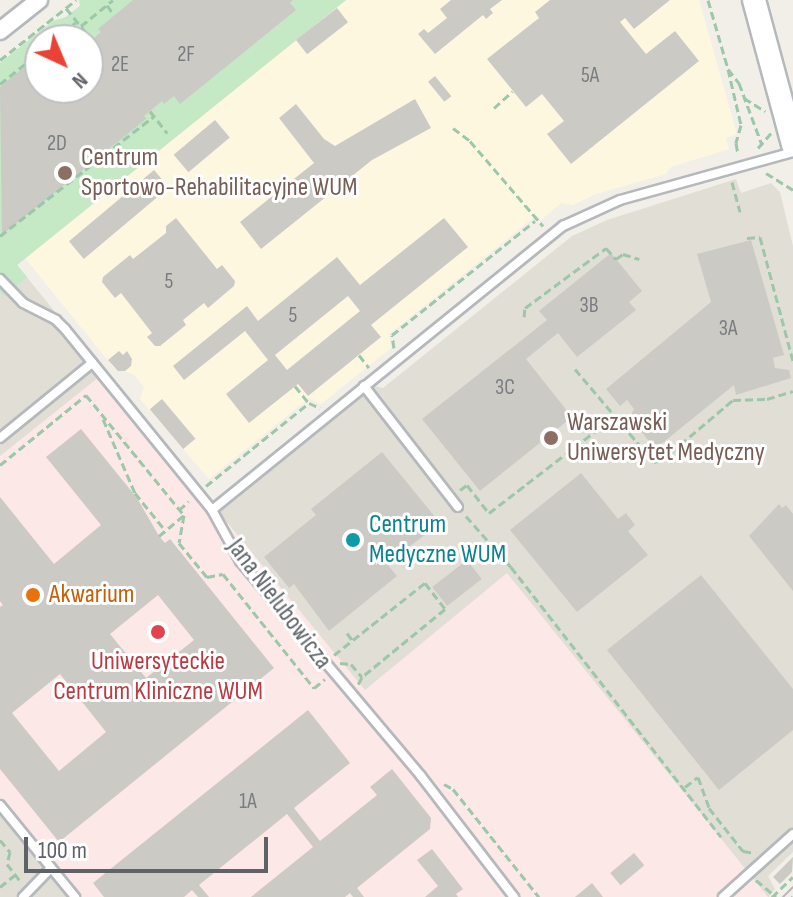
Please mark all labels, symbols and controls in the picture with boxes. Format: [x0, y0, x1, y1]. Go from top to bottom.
north arrow [24, 24, 104, 104]
house number: 2F [177, 42, 195, 68]
house number: 2E [111, 52, 129, 78]
house number: 5A [581, 63, 599, 89]
text: N [66, 66, 93, 94]
house number: 2D [47, 131, 67, 157]
place label: Centrum Sportowo-Rehabilitacyjne WUM [81, 142, 358, 204]
marker: Centrum Sportowo-Rehabilitacyjne WUM [56, 164, 74, 182]
house number: 5 [165, 269, 173, 295]
house number: 3B [579, 293, 599, 319]
house number: 5 [289, 303, 297, 329]
house number: 3A [719, 316, 737, 342]
house number: 3C [495, 375, 515, 401]
place label: Warszawski Uniwersytet Medyczny [567, 407, 765, 468]
marker: Warszawski Uniwersytet Medyczny [542, 429, 560, 447]
place label: Centrum Medyczne WUM [369, 509, 506, 570]
marker: Centrum Medyczne WUM [344, 531, 362, 549]
street label: Jana Nielubowicza [220, 533, 338, 675]
place label: Akwarium [49, 579, 135, 611]
marker: Akwarium [24, 586, 42, 604]
marker: Uniwersyteckie Centrum Kliniczne WUM [147, 621, 169, 643]
place label: Uniwersyteckie Centrum Kliniczne WUM [53, 646, 263, 708]
house number: 1A [239, 789, 257, 815]
scale bar [28, 821, 272, 871]
text: 100 m [38, 836, 87, 865]

